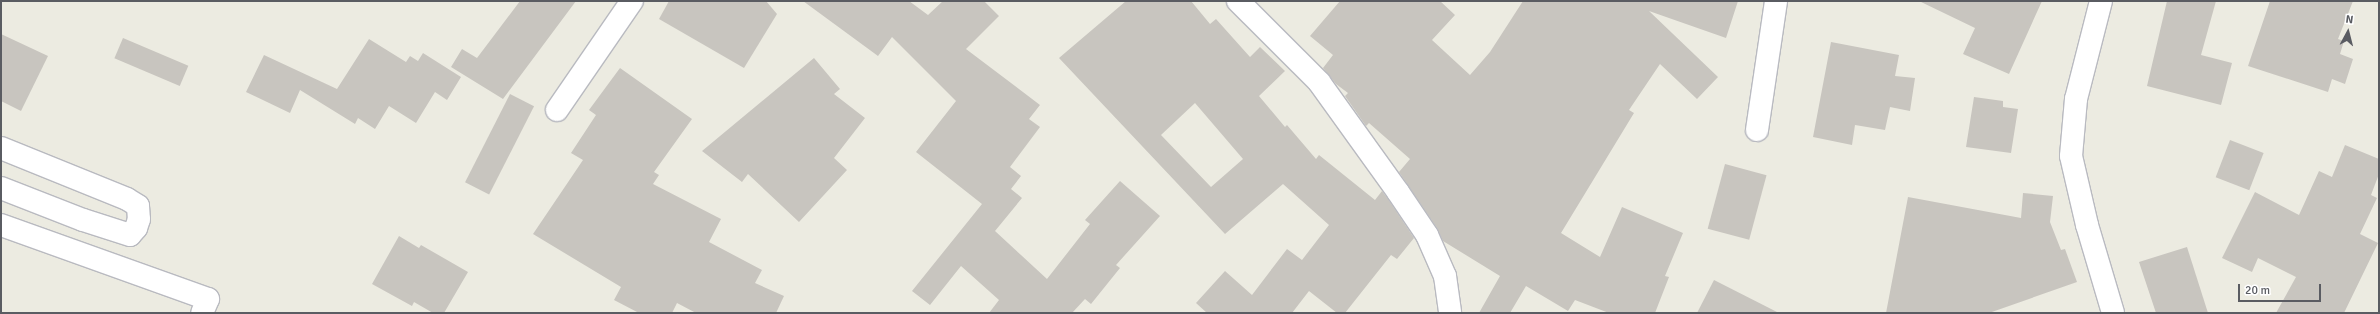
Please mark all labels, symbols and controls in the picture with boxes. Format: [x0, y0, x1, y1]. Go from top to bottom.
north arrow [2328, 12, 2368, 52]
text: N [2345, 13, 2354, 27]
scale bar [2240, 276, 2323, 302]
text: 20 m [2245, 283, 2270, 298]

